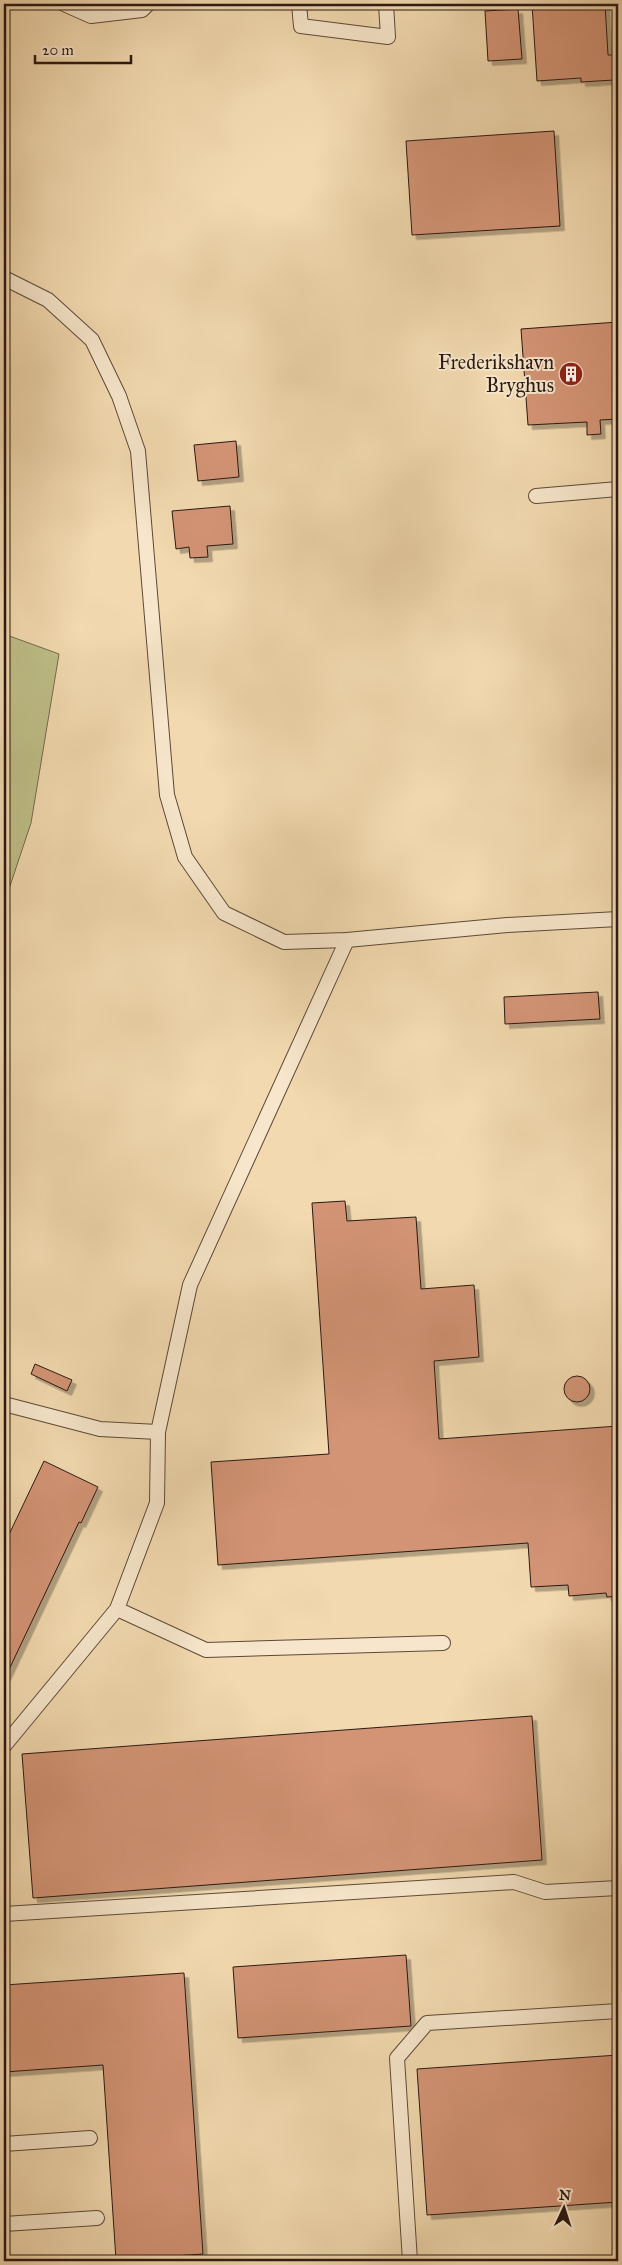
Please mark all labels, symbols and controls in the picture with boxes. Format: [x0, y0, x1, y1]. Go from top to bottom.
scale bar [35, 32, 131, 64]
text: 20 m [42, 41, 74, 59]
place label: Frederikshavn Bryghus [438, 350, 554, 398]
building icon: Frederikshavn Bryghus [558, 361, 584, 387]
north arrow [540, 2182, 590, 2232]
text: N [558, 2187, 572, 2204]

